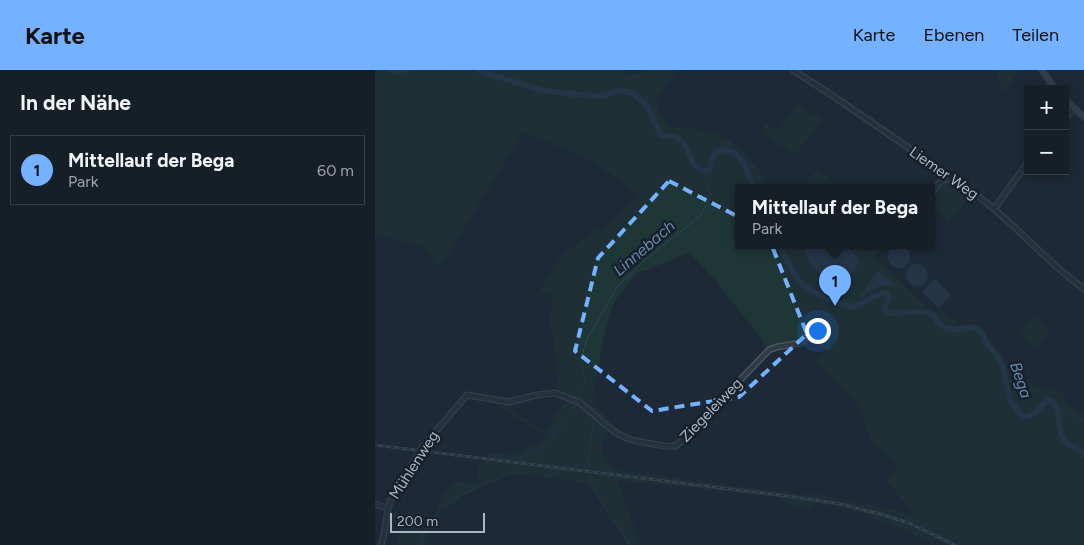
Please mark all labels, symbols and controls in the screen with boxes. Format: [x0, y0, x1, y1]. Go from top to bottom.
text: Karte [25, 21, 85, 50]
text: Karte [853, 24, 895, 46]
text: Ebenen [923, 24, 984, 46]
text: Teilen [1012, 24, 1059, 46]
map controls [1024, 85, 1069, 175]
button: + [1024, 85, 1069, 130]
text: In der Nähe [20, 90, 131, 115]
button: − [1024, 130, 1069, 175]
street label: Liemer Weg [906, 143, 982, 203]
text: Mittellauf der Bega [68, 149, 234, 172]
text: 1 [34, 161, 40, 180]
text: 60 m [317, 161, 354, 180]
text: Park [68, 172, 98, 191]
popup [735, 184, 935, 249]
text: Mittellauf der Bega [752, 196, 918, 219]
water label: Linnebach [609, 216, 679, 280]
text: Park [752, 219, 782, 238]
pin: 1 [819, 265, 851, 306]
your location [805, 318, 831, 344]
water label: Bega [1006, 359, 1036, 401]
street label: Ziegeleiweg [676, 374, 746, 446]
street label: Mühlenweg [385, 427, 443, 503]
scale bar [390, 510, 485, 533]
text: 200 m [397, 513, 438, 530]

